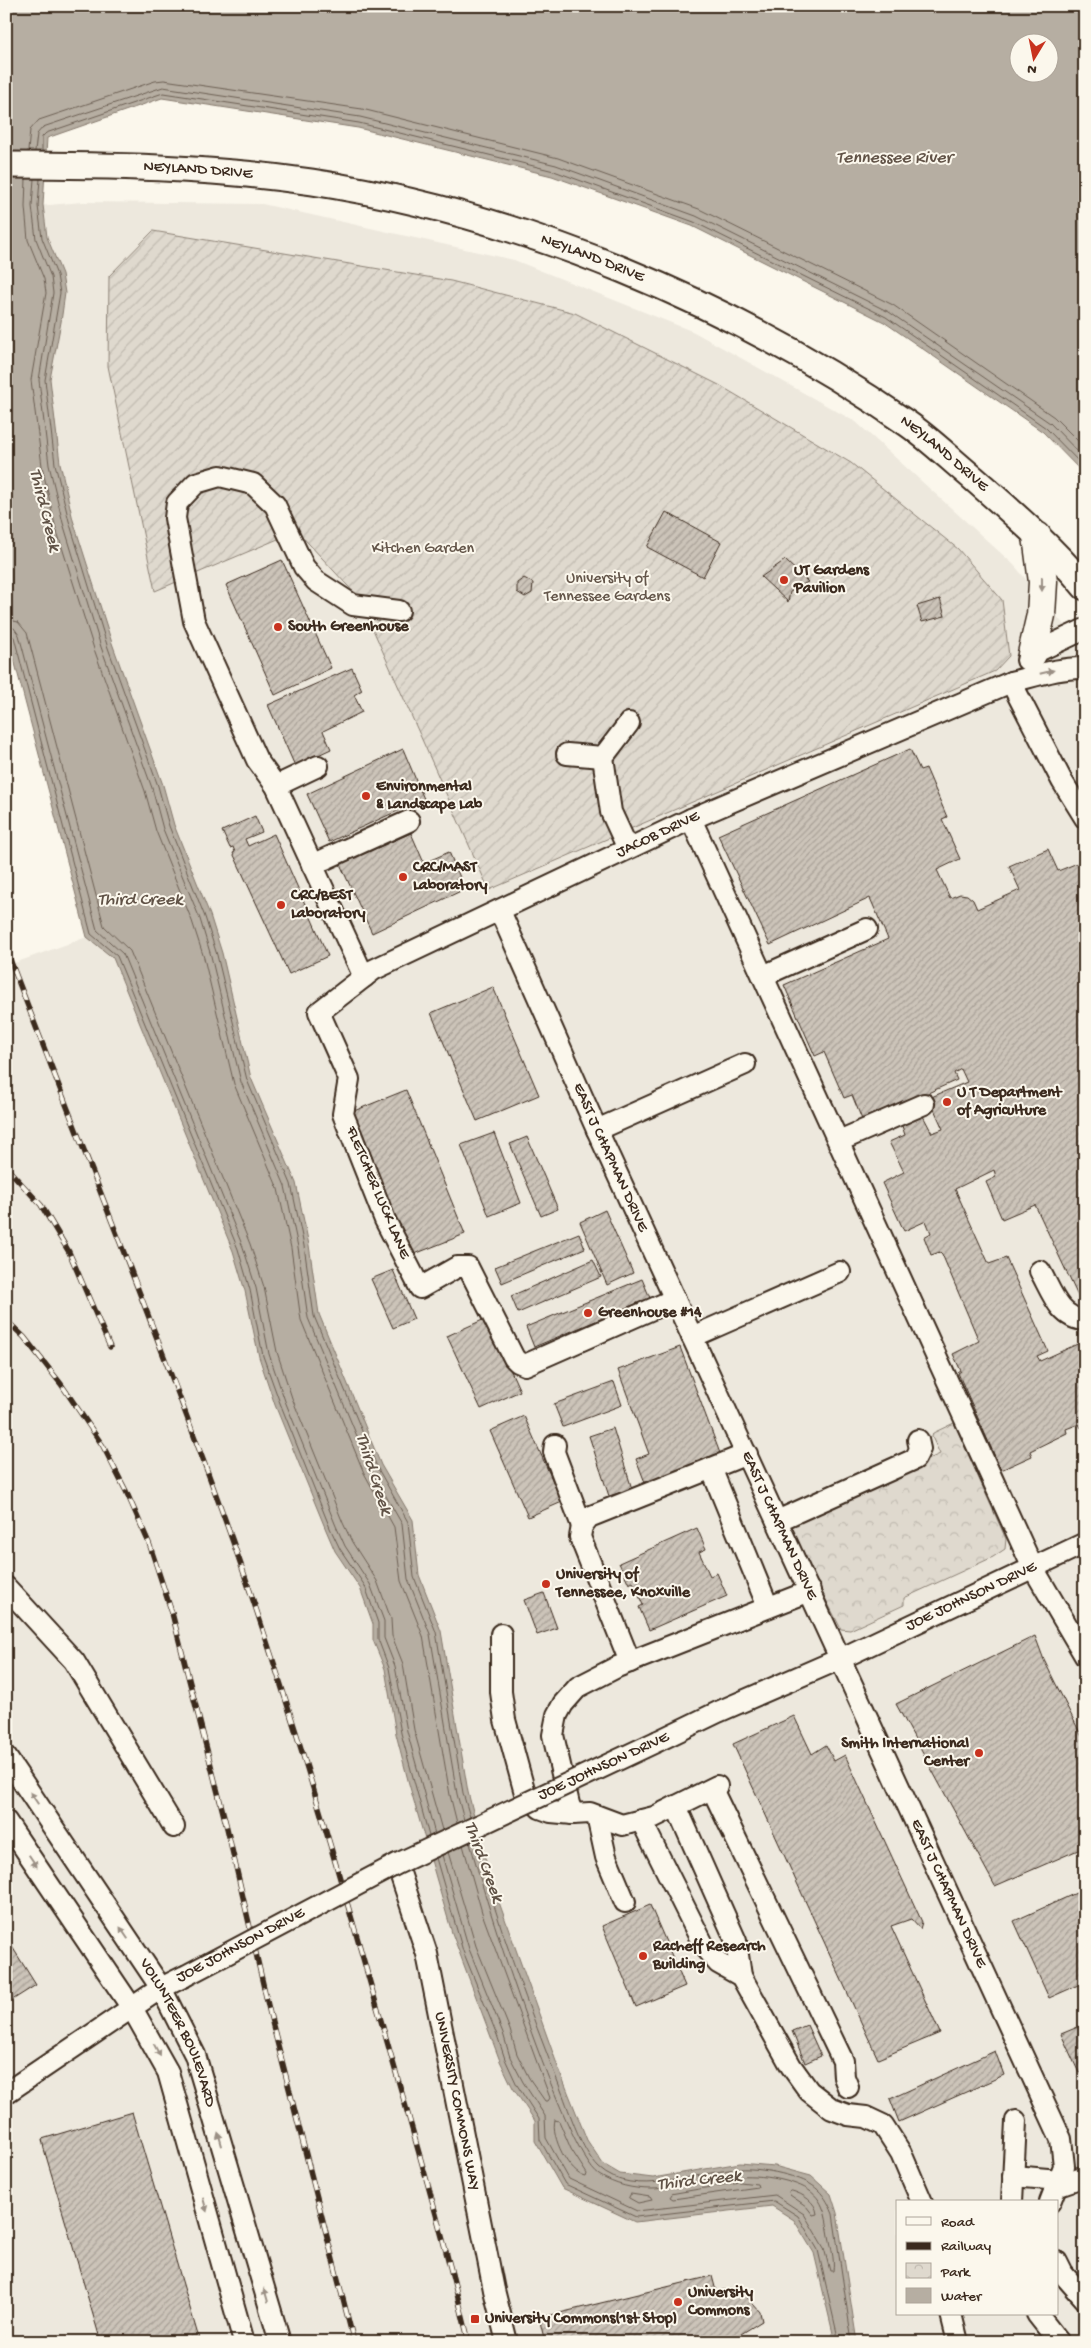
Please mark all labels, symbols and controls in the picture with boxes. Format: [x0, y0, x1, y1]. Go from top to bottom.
north arrow [1008, 32, 1058, 82]
text: N [1026, 59, 1038, 78]
water label: Tennessee River [836, 148, 955, 169]
street label: NEYLAND DRIVE [143, 158, 254, 184]
street label: NEYLAND DRIVE [538, 230, 648, 288]
street label: NEYLAND DRIVE [896, 412, 993, 497]
water label: Third Creek [24, 467, 65, 555]
park label: Kitchen Garden [372, 540, 475, 559]
place label: UT Gardens Pavilion [793, 562, 870, 599]
park label: University of Tennessee Gardens [543, 570, 671, 607]
marker: UT Gardens Pavilion [778, 574, 790, 586]
one-way arrow [1038, 577, 1046, 593]
place label: South Greenhouse [288, 618, 409, 637]
marker: South Greenhouse [272, 621, 284, 633]
one-way arrow [1040, 668, 1055, 676]
place label: Environmental & Landscape Lab [376, 778, 483, 815]
marker: Environmental & Landscape Lab [360, 790, 372, 802]
street label: JACOB DRIVE [613, 807, 703, 862]
place label: CRC/MAST Laboratory [412, 859, 488, 896]
marker: CRC/MAST Laboratory [397, 871, 409, 883]
place label: CRC/BEST Laboratory [290, 887, 366, 924]
water label: Third Creek [98, 890, 184, 911]
marker: CRC/BEST Laboratory [275, 899, 287, 911]
street label: EAST J CHAPMAN DRIVE [568, 1080, 653, 1236]
place label: U T Department of Agriculture [956, 1084, 1063, 1121]
marker: U T Department of Agriculture [941, 1096, 953, 1108]
street label: FLETCHER LUCK LANE [340, 1123, 414, 1263]
place label: Greenhouse #14 [598, 1304, 702, 1323]
marker: Greenhouse #14 [582, 1307, 594, 1319]
water label: Third Creek [350, 1431, 397, 1519]
street label: EAST J CHAPMAN DRIVE [737, 1448, 822, 1604]
street label: JOE JOHNSON DRIVE [903, 1557, 1041, 1636]
place label: University of Tennessee, Knoxville [554, 1565, 691, 1603]
marker: University of Tennessee, Knoxville [540, 1578, 552, 1590]
street label: JOE JOHNSON DRIVE [535, 1728, 673, 1806]
place label: Smith International Center [841, 1735, 971, 1772]
marker: Smith International Center [973, 1747, 985, 1759]
one-way arrow [29, 1791, 39, 1805]
street label: EAST J CHAPMAN DRIVE [906, 1816, 991, 1972]
water label: Third Creek [459, 1819, 508, 1907]
one-way arrow [29, 1854, 38, 1868]
street label: JOE JOHNSON DRIVE [174, 1904, 309, 1988]
one-way arrow [119, 1926, 129, 1940]
place label: Racheff Research Building [652, 1937, 766, 1975]
marker: Racheff Research Building [637, 1950, 649, 1962]
street label: VOLUNTEER BOULEVARD [134, 1954, 220, 2110]
street label: UNIVERSITY COMMONS WAY [429, 2010, 483, 2192]
one-way arrow [153, 2043, 161, 2057]
one-way arrow [216, 2132, 224, 2147]
water label: Third Creek [656, 2166, 744, 2196]
one-way arrow [202, 2197, 210, 2212]
legend [896, 2200, 1058, 2316]
text: Road [941, 2214, 975, 2232]
text: Railway [941, 2238, 992, 2256]
text: Park [940, 2264, 971, 2282]
place label: University Commons [687, 2284, 753, 2321]
one-way arrow [262, 2287, 270, 2302]
text: Water [941, 2288, 983, 2306]
marker: University Commons [672, 2296, 684, 2308]
place label: University Commons(1st Stop) [485, 2310, 677, 2329]
marker: University Commons(1st Stop) [469, 2313, 481, 2325]

